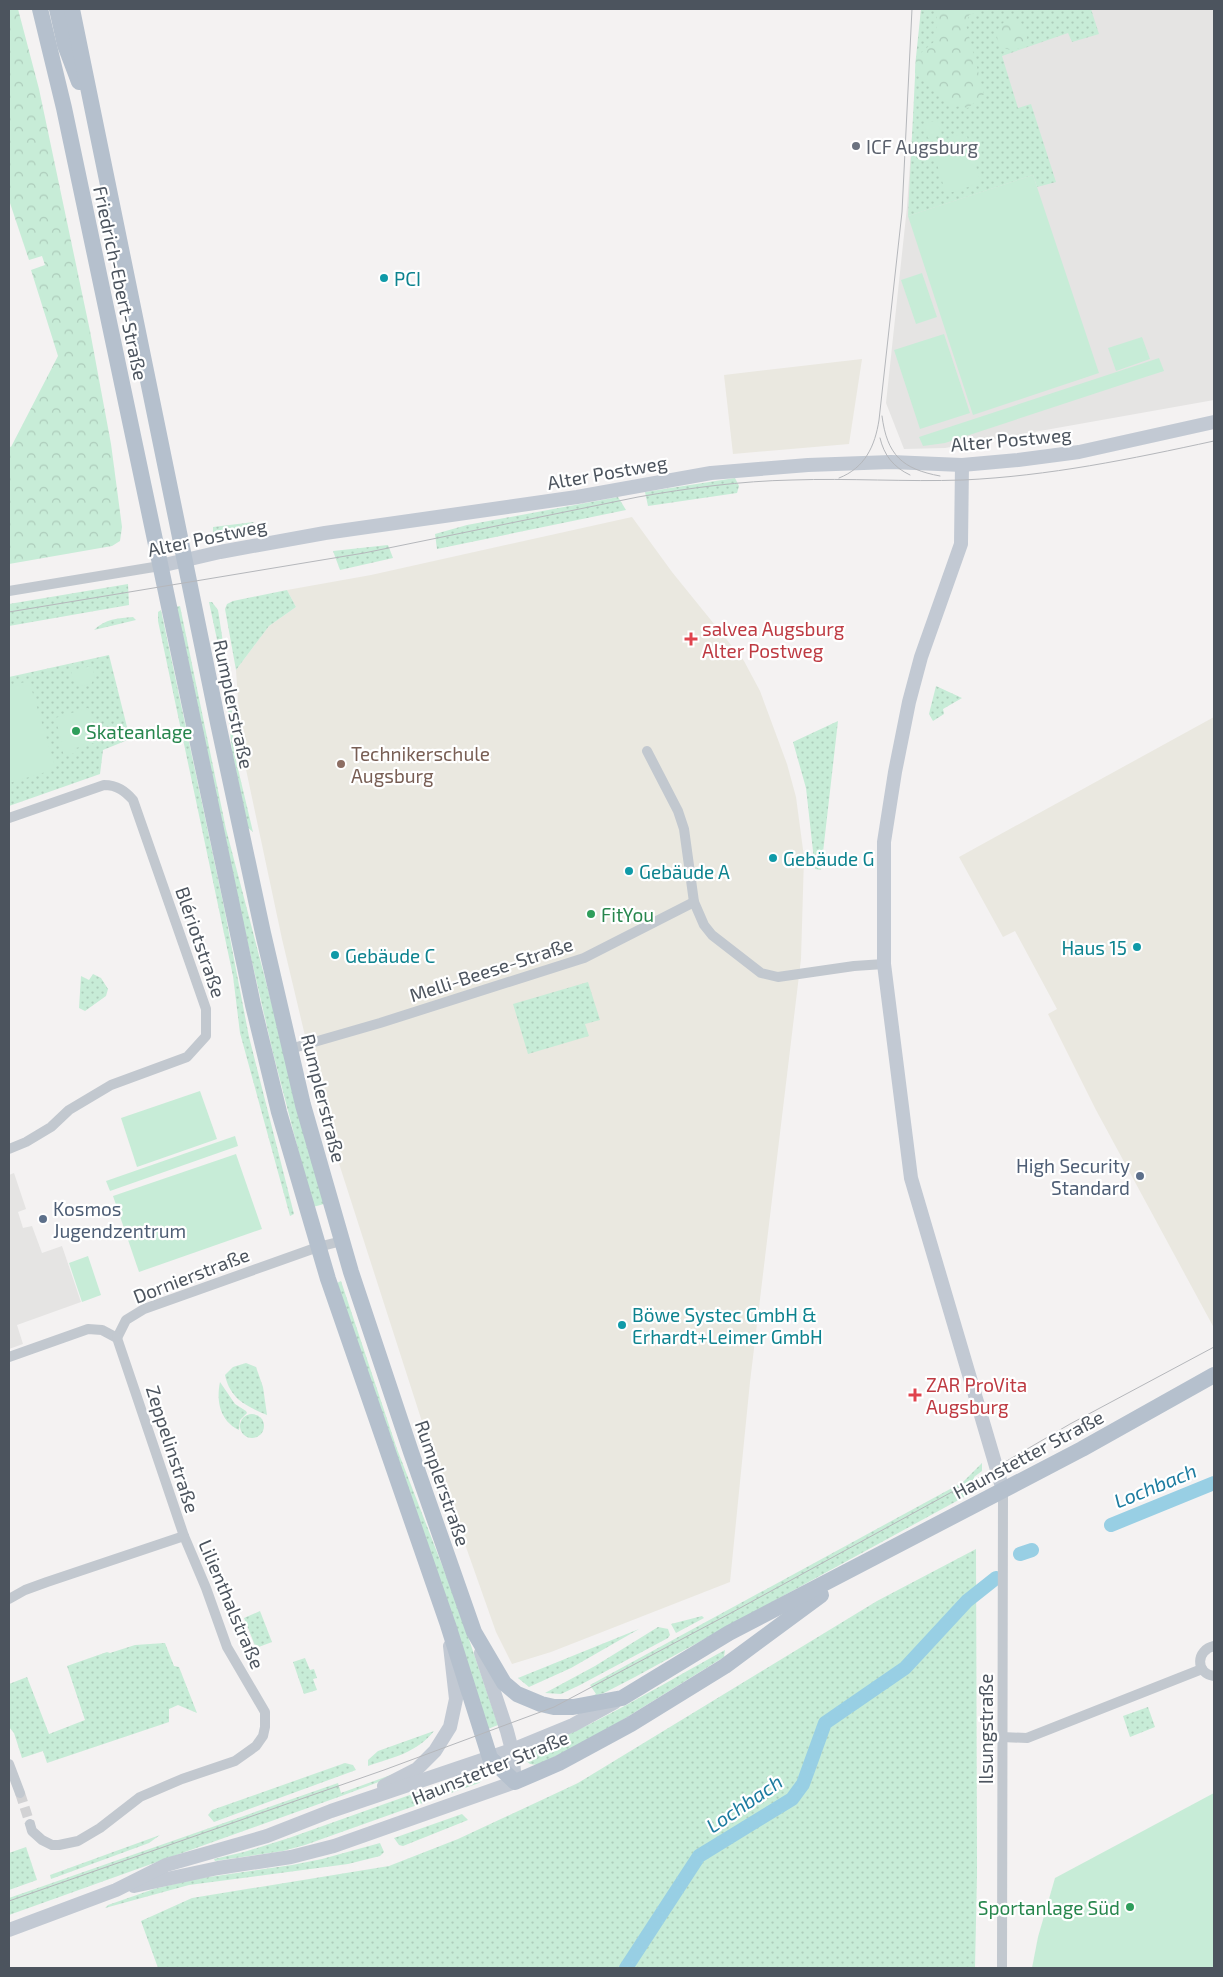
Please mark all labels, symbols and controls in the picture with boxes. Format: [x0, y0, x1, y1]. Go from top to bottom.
place label: ICF Augsburg [866, 135, 979, 158]
marker: ICF Augsburg [850, 140, 862, 152]
street label: Friedrich-Ebert-Straße [89, 184, 153, 382]
place label: PCI [394, 267, 421, 290]
marker: PCI [378, 272, 390, 284]
street label: Alter Postweg [950, 422, 1073, 456]
street label: Alter Postweg [545, 450, 669, 494]
street label: Alter Postweg [145, 513, 269, 561]
place label: salvea Augsburg Alter Postweg [702, 617, 845, 662]
marker: salvea Augsburg Alter Postweg [684, 632, 698, 646]
street label: Rumplerstraße [209, 637, 259, 771]
place label: Skateanlage [86, 720, 192, 743]
marker: Skateanlage [70, 725, 82, 737]
place label: Technikerschule Augsburg [351, 742, 490, 787]
marker: Technikerschule Augsburg [335, 758, 347, 770]
place label: Gebäude G [783, 847, 875, 870]
marker: Gebäude G [767, 852, 779, 864]
place label: Gebäude A [639, 860, 730, 883]
marker: Gebäude A [623, 865, 635, 877]
street label: Blériotstraße [171, 883, 231, 1001]
place label: FitYou [601, 903, 654, 926]
marker: FitYou [585, 908, 597, 920]
street label: Melli-Beese-Straße [406, 932, 576, 1006]
place label: Haus 15 [1061, 936, 1127, 959]
marker: Haus 15 [1131, 941, 1143, 953]
place label: Gebäude C [345, 944, 436, 967]
marker: Gebäude C [329, 949, 341, 961]
street label: Rumplerstraße [297, 1031, 351, 1165]
place label: High Security Standard [1016, 1154, 1130, 1199]
marker: High Security Standard [1134, 1170, 1146, 1182]
place label: Kosmos Jugendzentrum [53, 1197, 186, 1242]
marker: Kosmos Jugendzentrum [37, 1213, 49, 1225]
street label: Dornierstraße [130, 1242, 252, 1308]
place label: Böwe Systec GmbH & Erhardt+Leimer GmbH [632, 1303, 823, 1348]
marker: Böwe Systec GmbH & Erhardt+Leimer GmbH [616, 1319, 628, 1331]
place label: ZAR ProVita Augsburg [926, 1373, 1027, 1418]
street label: Zeppelinstraße [142, 1382, 204, 1516]
marker: ZAR ProVita Augsburg [908, 1388, 922, 1402]
street label: Haunstetter Straße [949, 1405, 1107, 1503]
street label: Rumplerstraße [411, 1417, 475, 1549]
water label: Lochbach [1110, 1458, 1200, 1512]
street label: Lilienthalstraße [194, 1536, 270, 1672]
street label: Ilsungstraße [974, 1674, 997, 1784]
street label: Haunstetter Straße [408, 1725, 572, 1809]
water label: Lochbach [701, 1769, 787, 1837]
place label: Sportanlage Süd [978, 1896, 1120, 1919]
marker: Sportanlage Süd [1124, 1901, 1136, 1913]

